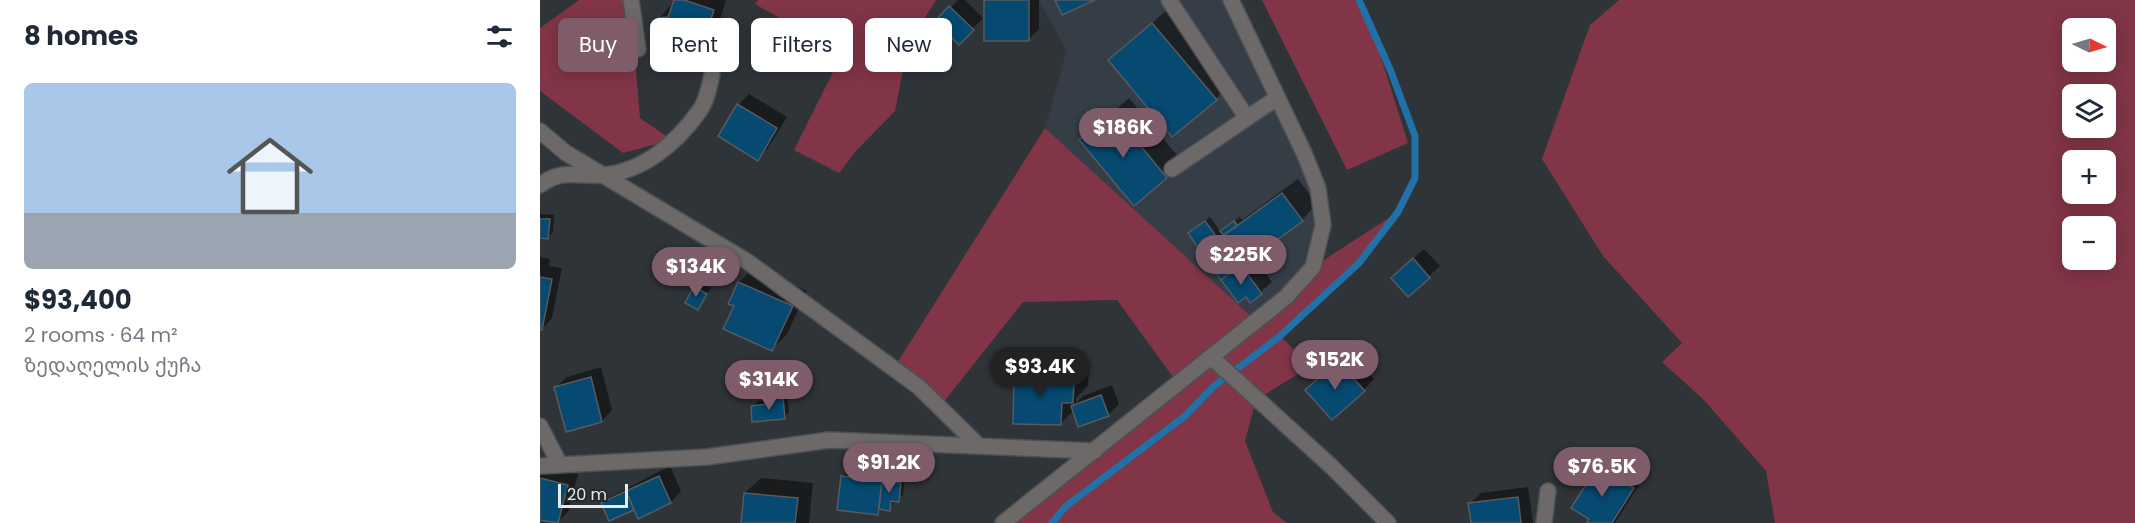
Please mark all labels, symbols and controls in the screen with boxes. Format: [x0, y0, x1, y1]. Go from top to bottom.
text: 8 homes [24, 18, 139, 54]
chip: Buy [558, 18, 638, 72]
chip: Rent [650, 18, 739, 72]
chip: Filters [751, 18, 853, 72]
chip: New [865, 18, 952, 72]
north arrow [2062, 18, 2116, 72]
map controls [2062, 18, 2116, 270]
icon: filters [483, 20, 516, 53]
button: layers [2062, 84, 2116, 138]
pin: $186K [1081, 108, 1165, 159]
text: $186K [1093, 113, 1153, 141]
icon: home [216, 122, 324, 230]
button: + [2062, 150, 2116, 204]
button: − [2062, 216, 2116, 270]
pin: $225K [1199, 235, 1283, 286]
text: $225K [1210, 240, 1272, 268]
pin: $134K [654, 247, 738, 298]
text: $134K [666, 252, 726, 280]
text: $93,400 [24, 282, 132, 318]
text: 2 rooms · 64 m² [24, 321, 178, 349]
pin: $152K [1293, 340, 1377, 391]
text: $152K [1305, 345, 1365, 373]
pin: $93.4K [991, 347, 1089, 398]
text: ზედაღელის ქუჩა [24, 351, 202, 379]
text: $93.4K [1005, 352, 1075, 380]
pin: $314K [727, 360, 811, 411]
text: $314K [739, 365, 799, 393]
pin: $91.2K [840, 443, 938, 494]
pin: $76.5K [1553, 447, 1651, 498]
text: $91.2K [857, 448, 921, 476]
text: $76.5K [1567, 452, 1637, 480]
scale bar [558, 481, 628, 508]
text: 20 m [567, 483, 607, 506]

